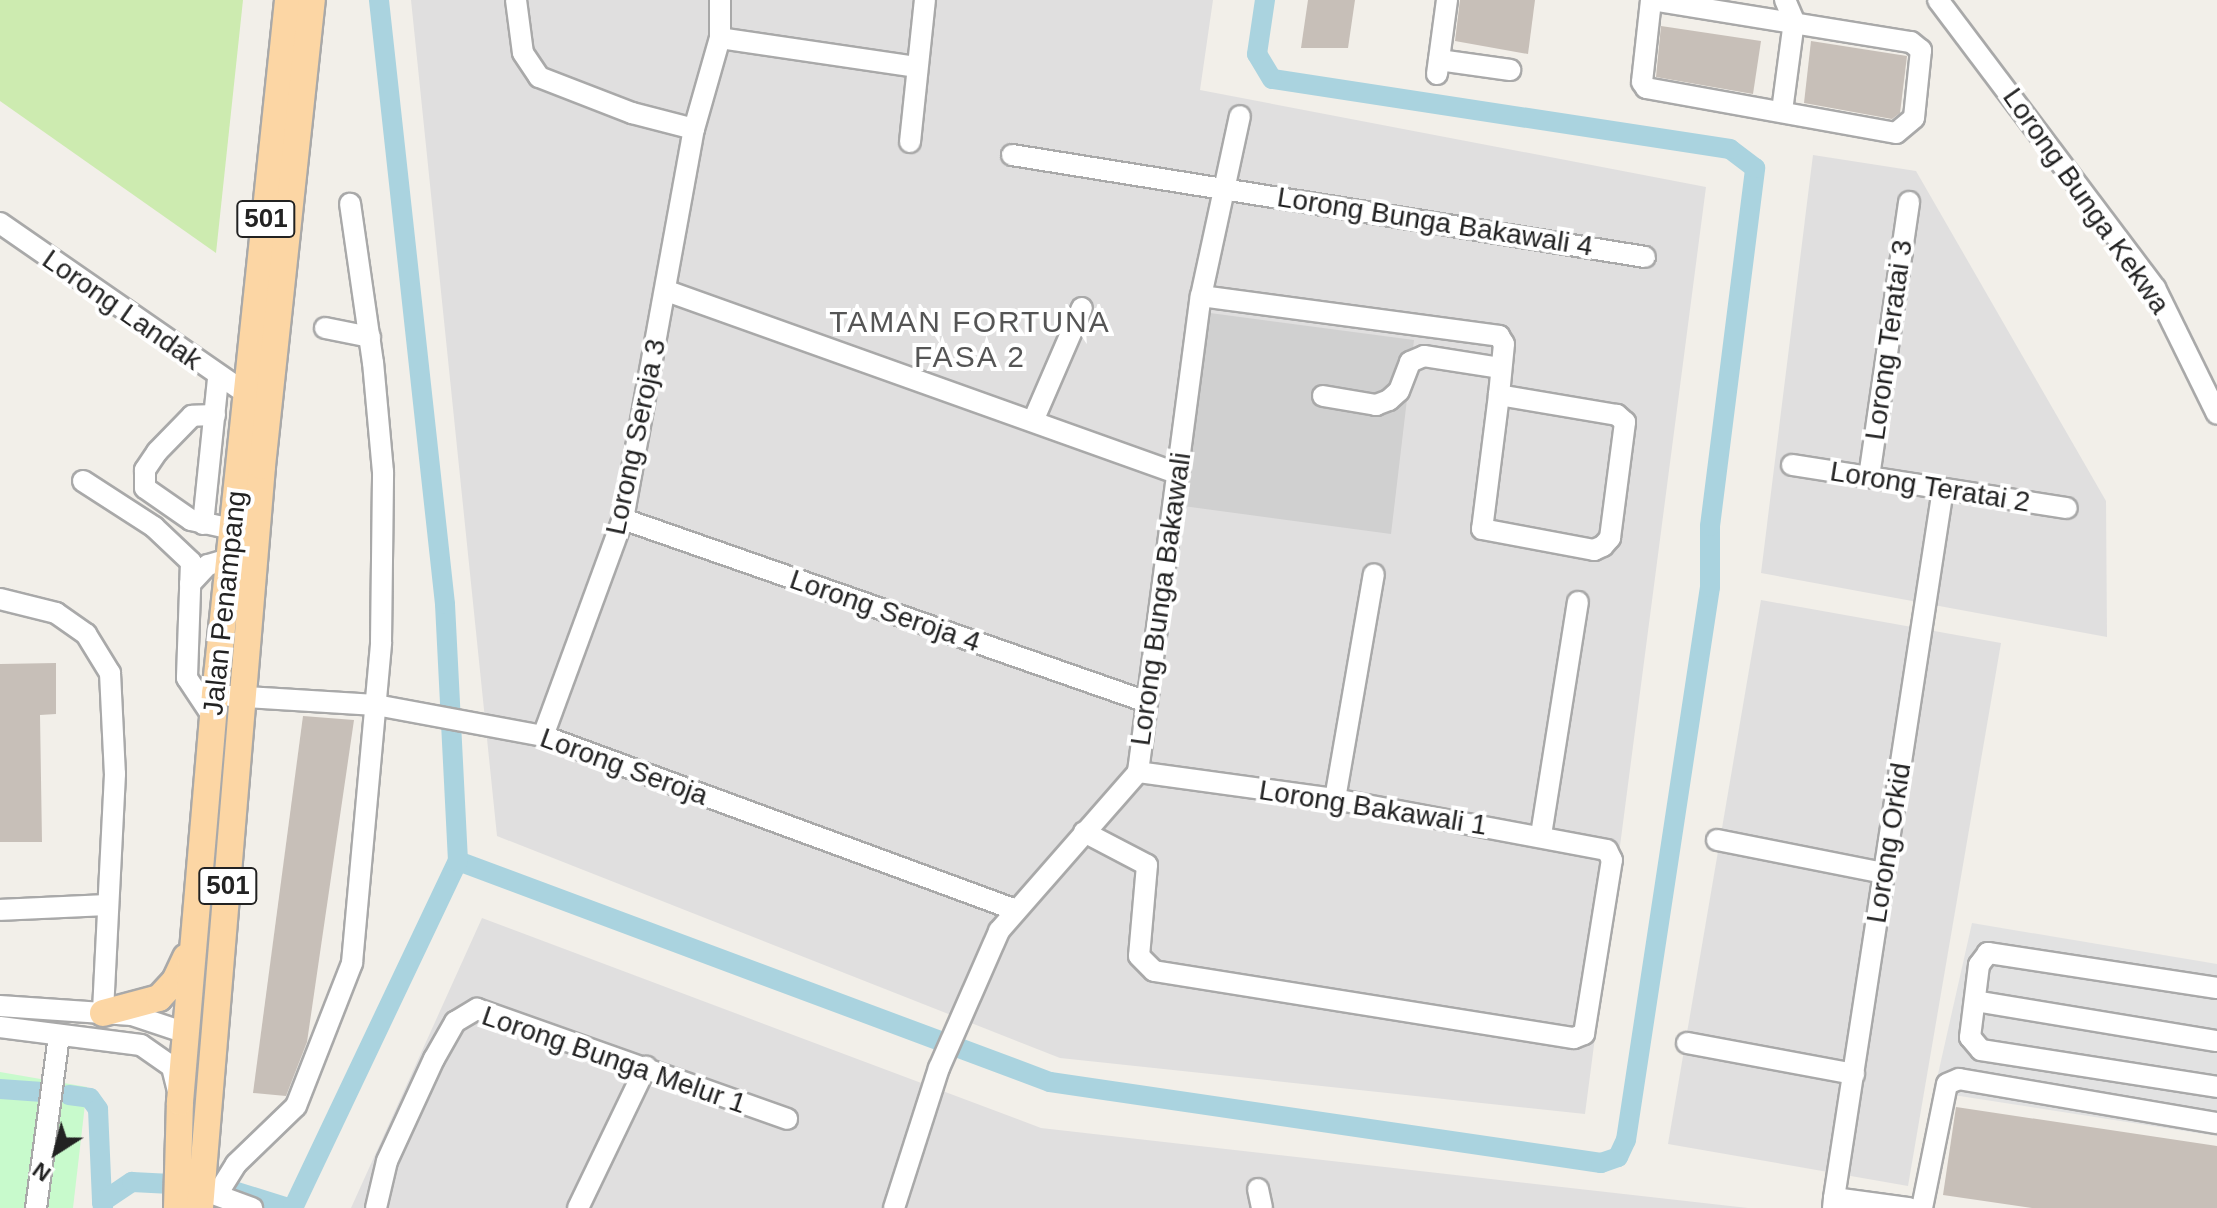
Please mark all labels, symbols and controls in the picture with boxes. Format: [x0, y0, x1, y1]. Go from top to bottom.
street label: Lorong Bunga Kekwa [1995, 82, 2177, 320]
street label: Lorong Bunga Bakawali 4 [1275, 180, 1595, 264]
road number: 501 [236, 197, 296, 241]
street label: Lorong Teratai 3 [1858, 237, 1920, 443]
street label: Lorong Landak [36, 243, 208, 377]
district label: TAMAN FORTUNA FASA 2 [829, 304, 1111, 374]
street label: Lorong Seroja 3 [599, 336, 673, 538]
street label: Lorong Bunga Bakawali [1124, 450, 1198, 748]
street label: Lorong Teratai 2 [1827, 455, 2033, 519]
street label: Jalan Penampang [196, 489, 254, 717]
street label: Lorong Seroja 4 [785, 563, 985, 659]
street label: Lorong Seroja [536, 721, 712, 813]
street label: Lorong Orkid [1860, 760, 1918, 926]
street label: Lorong Bakawali 1 [1257, 773, 1489, 843]
road number: 501 [198, 864, 258, 908]
street label: Lorong Bunga Melur 1 [478, 999, 750, 1121]
north arrow [16, 1112, 96, 1192]
text: N [28, 1157, 55, 1187]

